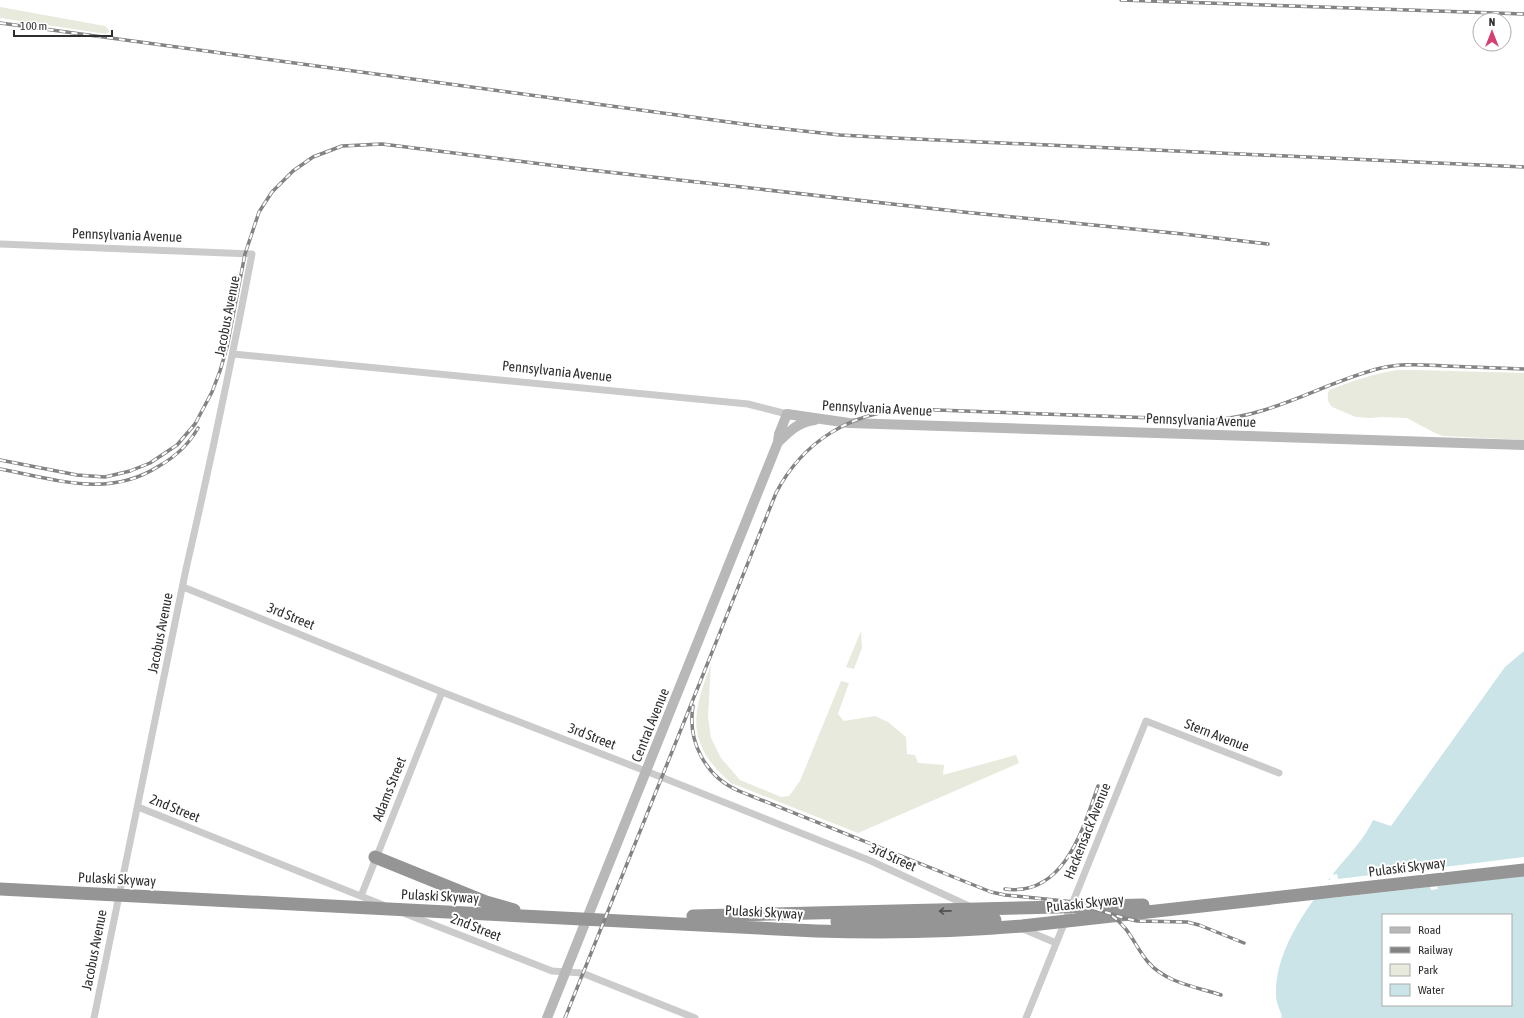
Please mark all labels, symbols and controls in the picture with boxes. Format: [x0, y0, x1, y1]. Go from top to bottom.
scale bar [14, 12, 112, 38]
north arrow [1472, 12, 1512, 52]
text: N [1489, 16, 1495, 28]
text: 100 m [20, 19, 47, 33]
street label: Pennsylvania Avenue [72, 225, 182, 245]
street label: Jacobus Avenue [211, 274, 243, 358]
street label: Pennsylvania Avenue [501, 357, 613, 385]
street label: Pennsylvania Avenue [822, 397, 932, 419]
street label: Pennsylvania Avenue [1146, 410, 1256, 430]
street label: Jacobus Avenue [144, 591, 176, 675]
street label: 3rd Street [265, 599, 317, 633]
street label: Central Avenue [628, 686, 672, 764]
street label: Stern Avenue [1183, 715, 1251, 755]
street label: 3rd Street [566, 720, 618, 752]
street label: Adams Street [369, 755, 409, 823]
street label: Hackensack Avenue [1060, 781, 1114, 881]
street label: 2nd Street [148, 791, 202, 825]
street label: 3rd Street [867, 840, 919, 874]
street label: Pulaski Skyway [1367, 854, 1447, 880]
street label: Pulaski Skyway [78, 869, 157, 889]
street label: Pulaski Skyway [401, 886, 480, 906]
street label: Pulaski Skyway [1045, 891, 1125, 915]
street label: Pulaski Skyway [725, 902, 804, 922]
one-way arrow [939, 907, 952, 915]
street label: Jacobus Avenue [78, 908, 110, 992]
street label: 2nd Street [449, 910, 503, 944]
legend [1382, 914, 1512, 1006]
text: Road [1418, 923, 1441, 937]
text: Railway [1418, 943, 1453, 957]
text: Park [1418, 963, 1439, 977]
text: Water [1418, 983, 1445, 997]

